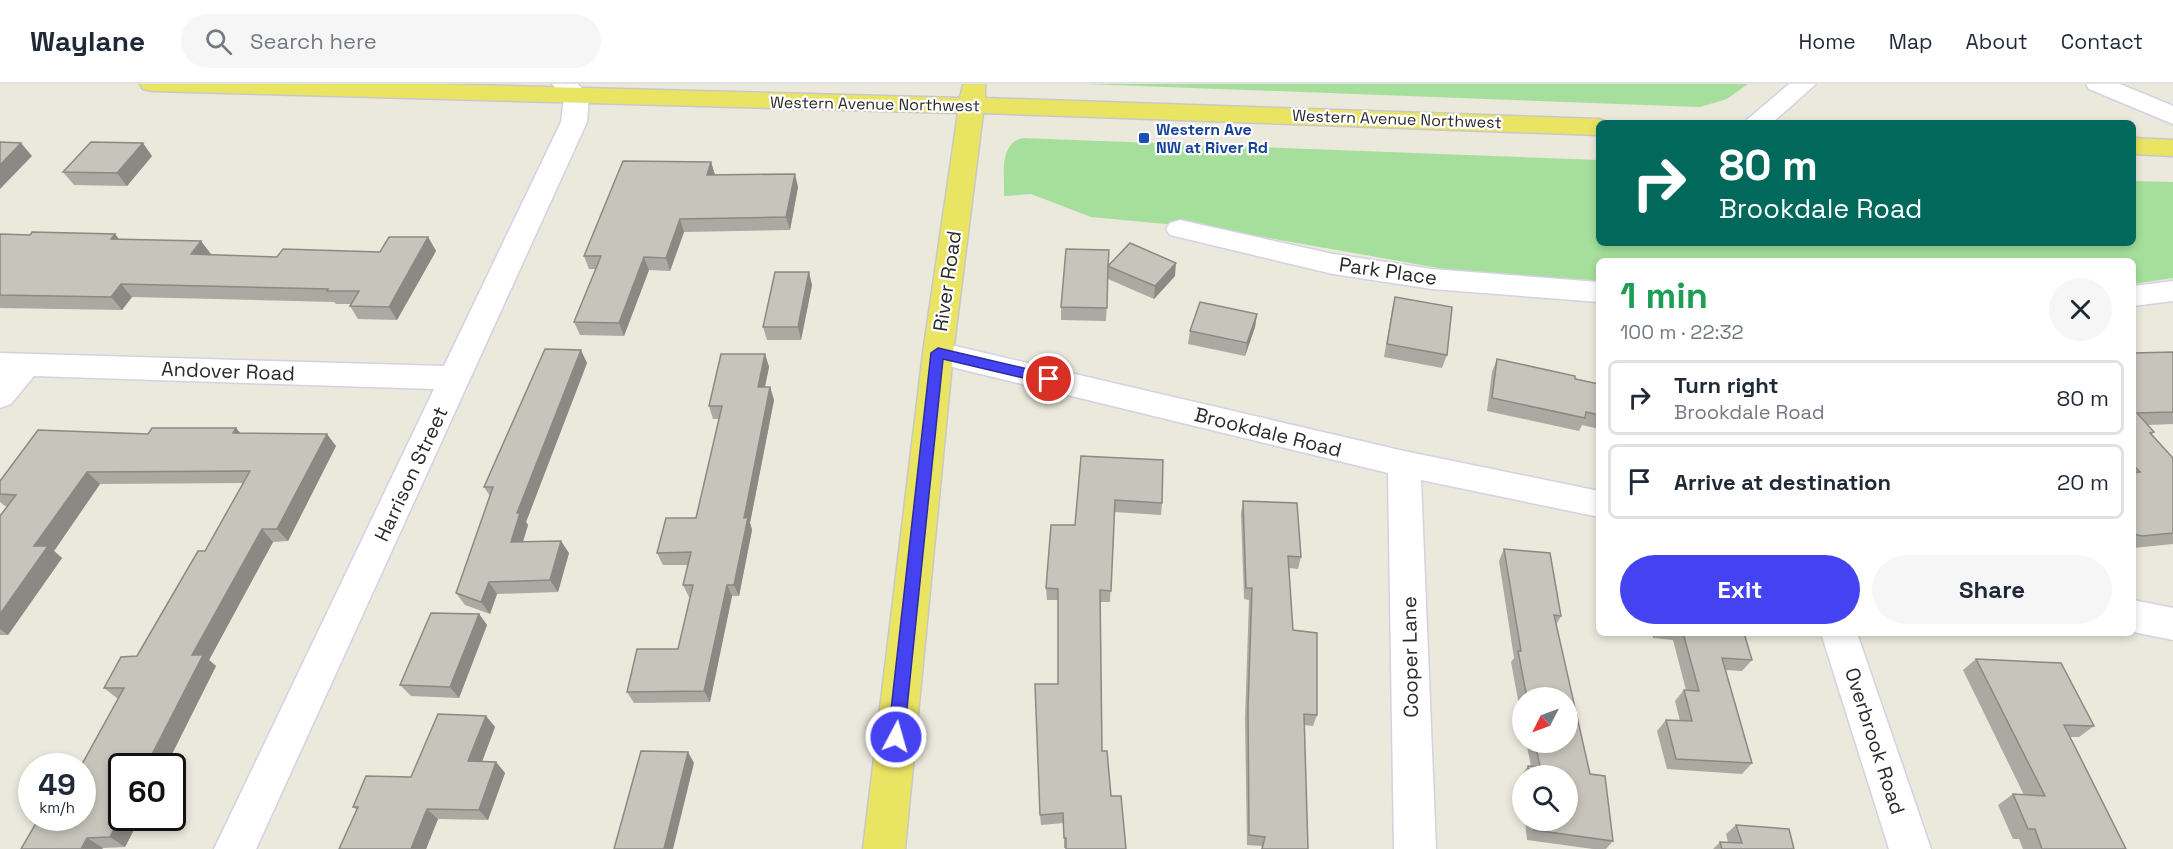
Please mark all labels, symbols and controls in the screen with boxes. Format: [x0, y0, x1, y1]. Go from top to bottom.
search box [181, 14, 601, 68]
text: Waylane [30, 23, 145, 59]
icon: search [202, 25, 235, 58]
text: Search here [250, 27, 377, 55]
text: Home [1798, 28, 1856, 55]
text: Map [1889, 28, 1933, 55]
text: About [1966, 28, 2028, 55]
text: Contact [2061, 28, 2143, 55]
street label: Western Avenue Northwest [770, 92, 980, 116]
street label: Western Avenue Northwest [1292, 105, 1502, 133]
place label: Western Ave NW at River Rd [1156, 119, 1268, 158]
marker: Western Ave NW at River Rd [1137, 131, 1151, 145]
text: 80 m [1719, 139, 1818, 192]
icon: right [1620, 144, 1698, 222]
text: Brookdale Road [1719, 191, 1922, 226]
street label: River Road [927, 229, 967, 333]
street label: Park Place [1337, 251, 1439, 291]
text: 1 min [1620, 273, 1708, 319]
button: close [2049, 278, 2112, 341]
text: 100 m · 22:32 [1620, 319, 1744, 345]
pin [1023, 353, 1074, 404]
street label: Andover Road [161, 356, 295, 386]
icon: arrive [1032, 362, 1065, 395]
text: Turn right [1674, 371, 1779, 399]
icon: right [1623, 381, 1656, 414]
text: 80 m [2057, 384, 2109, 412]
text: Brookdale Road [1674, 399, 1825, 425]
street label: Brookdale Road [1192, 401, 1344, 463]
street label: Harrison Street [368, 402, 454, 546]
icon: arrive [1623, 465, 1656, 498]
text: Arrive at destination [1674, 468, 1891, 496]
text: 20 m [2057, 468, 2109, 496]
button: Exit [1620, 555, 1860, 624]
button: Share [1872, 555, 2112, 624]
street label: Cooper Lane [1396, 596, 1424, 718]
street label: Overbrook Road [1839, 664, 1911, 818]
north arrow [1512, 687, 1578, 753]
map controls [1512, 687, 1578, 831]
position arrow [864, 705, 928, 769]
speed limit sign: 60 [108, 753, 186, 831]
text: 49 [38, 765, 76, 804]
button: search [1512, 765, 1578, 831]
text: km/h [39, 798, 75, 817]

